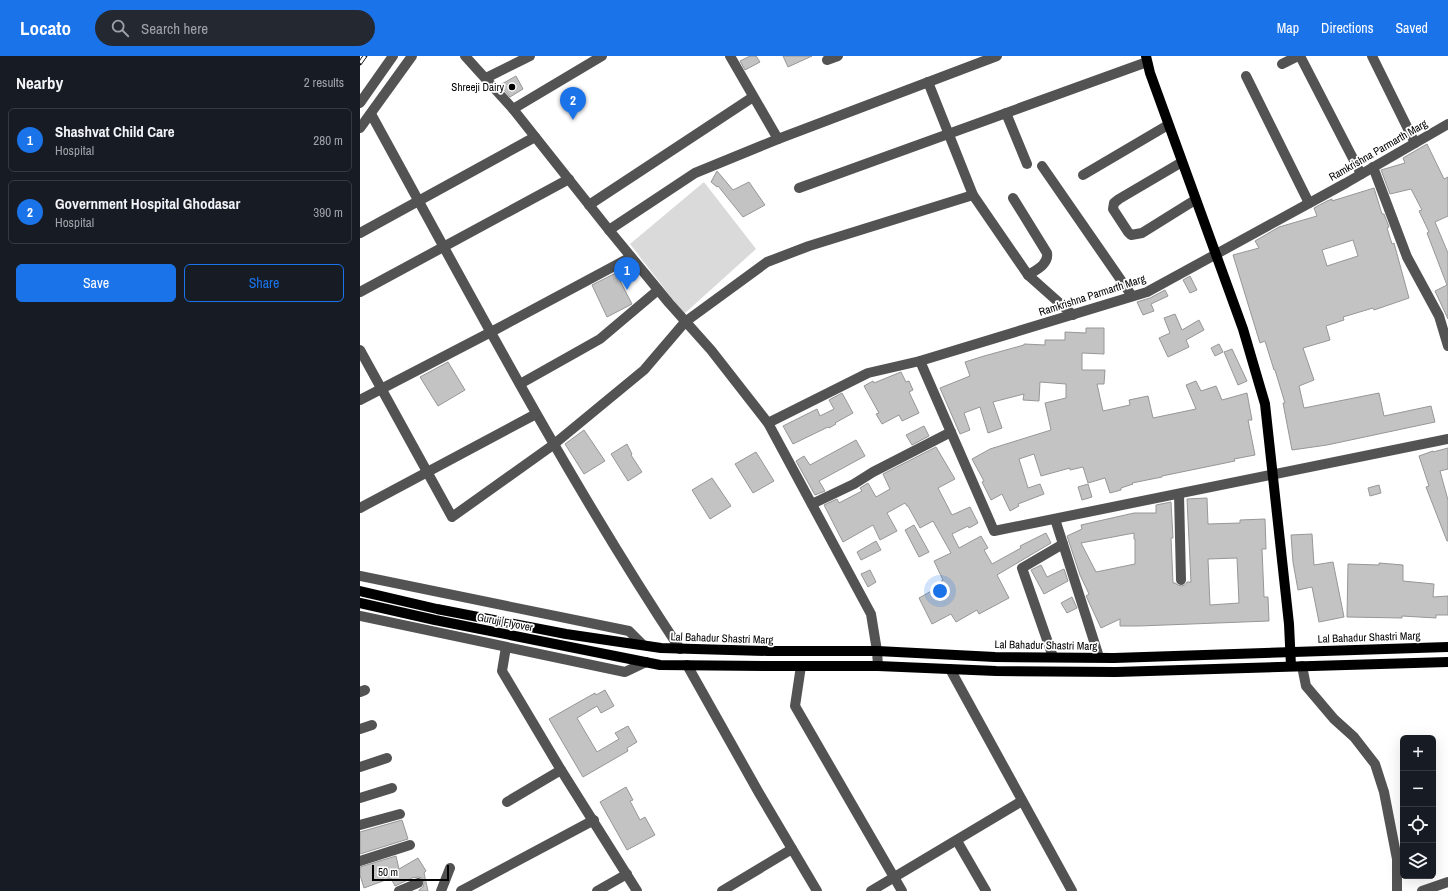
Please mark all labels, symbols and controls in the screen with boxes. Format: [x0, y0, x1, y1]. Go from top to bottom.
search box [95, 10, 375, 46]
text: Locato [20, 15, 71, 41]
icon: search [109, 17, 131, 39]
text: Search here [141, 18, 208, 39]
text: Map [1277, 19, 1299, 37]
text: Directions [1321, 19, 1373, 37]
text: Saved [1395, 19, 1428, 37]
text: Nearby [16, 71, 63, 94]
text: 2 results [304, 74, 344, 91]
place label: Shreeji Dairy [451, 80, 504, 94]
marker: Shreeji Dairy [507, 82, 517, 92]
pin: 2 [560, 87, 586, 120]
street label: Ramkrishna Parmarth Marg [1326, 116, 1430, 184]
text: Shashvat Child Care [55, 121, 175, 142]
text: 1 [27, 132, 33, 149]
text: 280 m [313, 132, 343, 149]
text: Hospital [55, 142, 94, 159]
text: Government Hospital Ghodasar [55, 193, 240, 214]
text: 2 [27, 204, 33, 221]
text: 390 m [313, 204, 343, 221]
text: Hospital [55, 214, 94, 231]
pin: 1 [614, 257, 640, 290]
button: Save [16, 264, 176, 302]
button: Share [184, 264, 344, 302]
street label: Ramkrishna Parmarth Marg [1037, 271, 1147, 319]
your location [930, 581, 950, 601]
street label: Guruji Flyover [476, 610, 534, 634]
street label: Lal Bahadur Shastri Marg [1317, 628, 1421, 646]
street label: Lal Bahadur Shastri Marg [670, 629, 774, 647]
street label: Lal Bahadur Shastri Marg [994, 637, 1098, 653]
map controls [1400, 735, 1436, 879]
button: + [1400, 735, 1436, 771]
button: − [1400, 771, 1436, 807]
button: locate [1400, 807, 1436, 843]
button: layers [1400, 843, 1436, 879]
scale bar [372, 863, 449, 882]
text: 50 m [378, 865, 398, 879]

